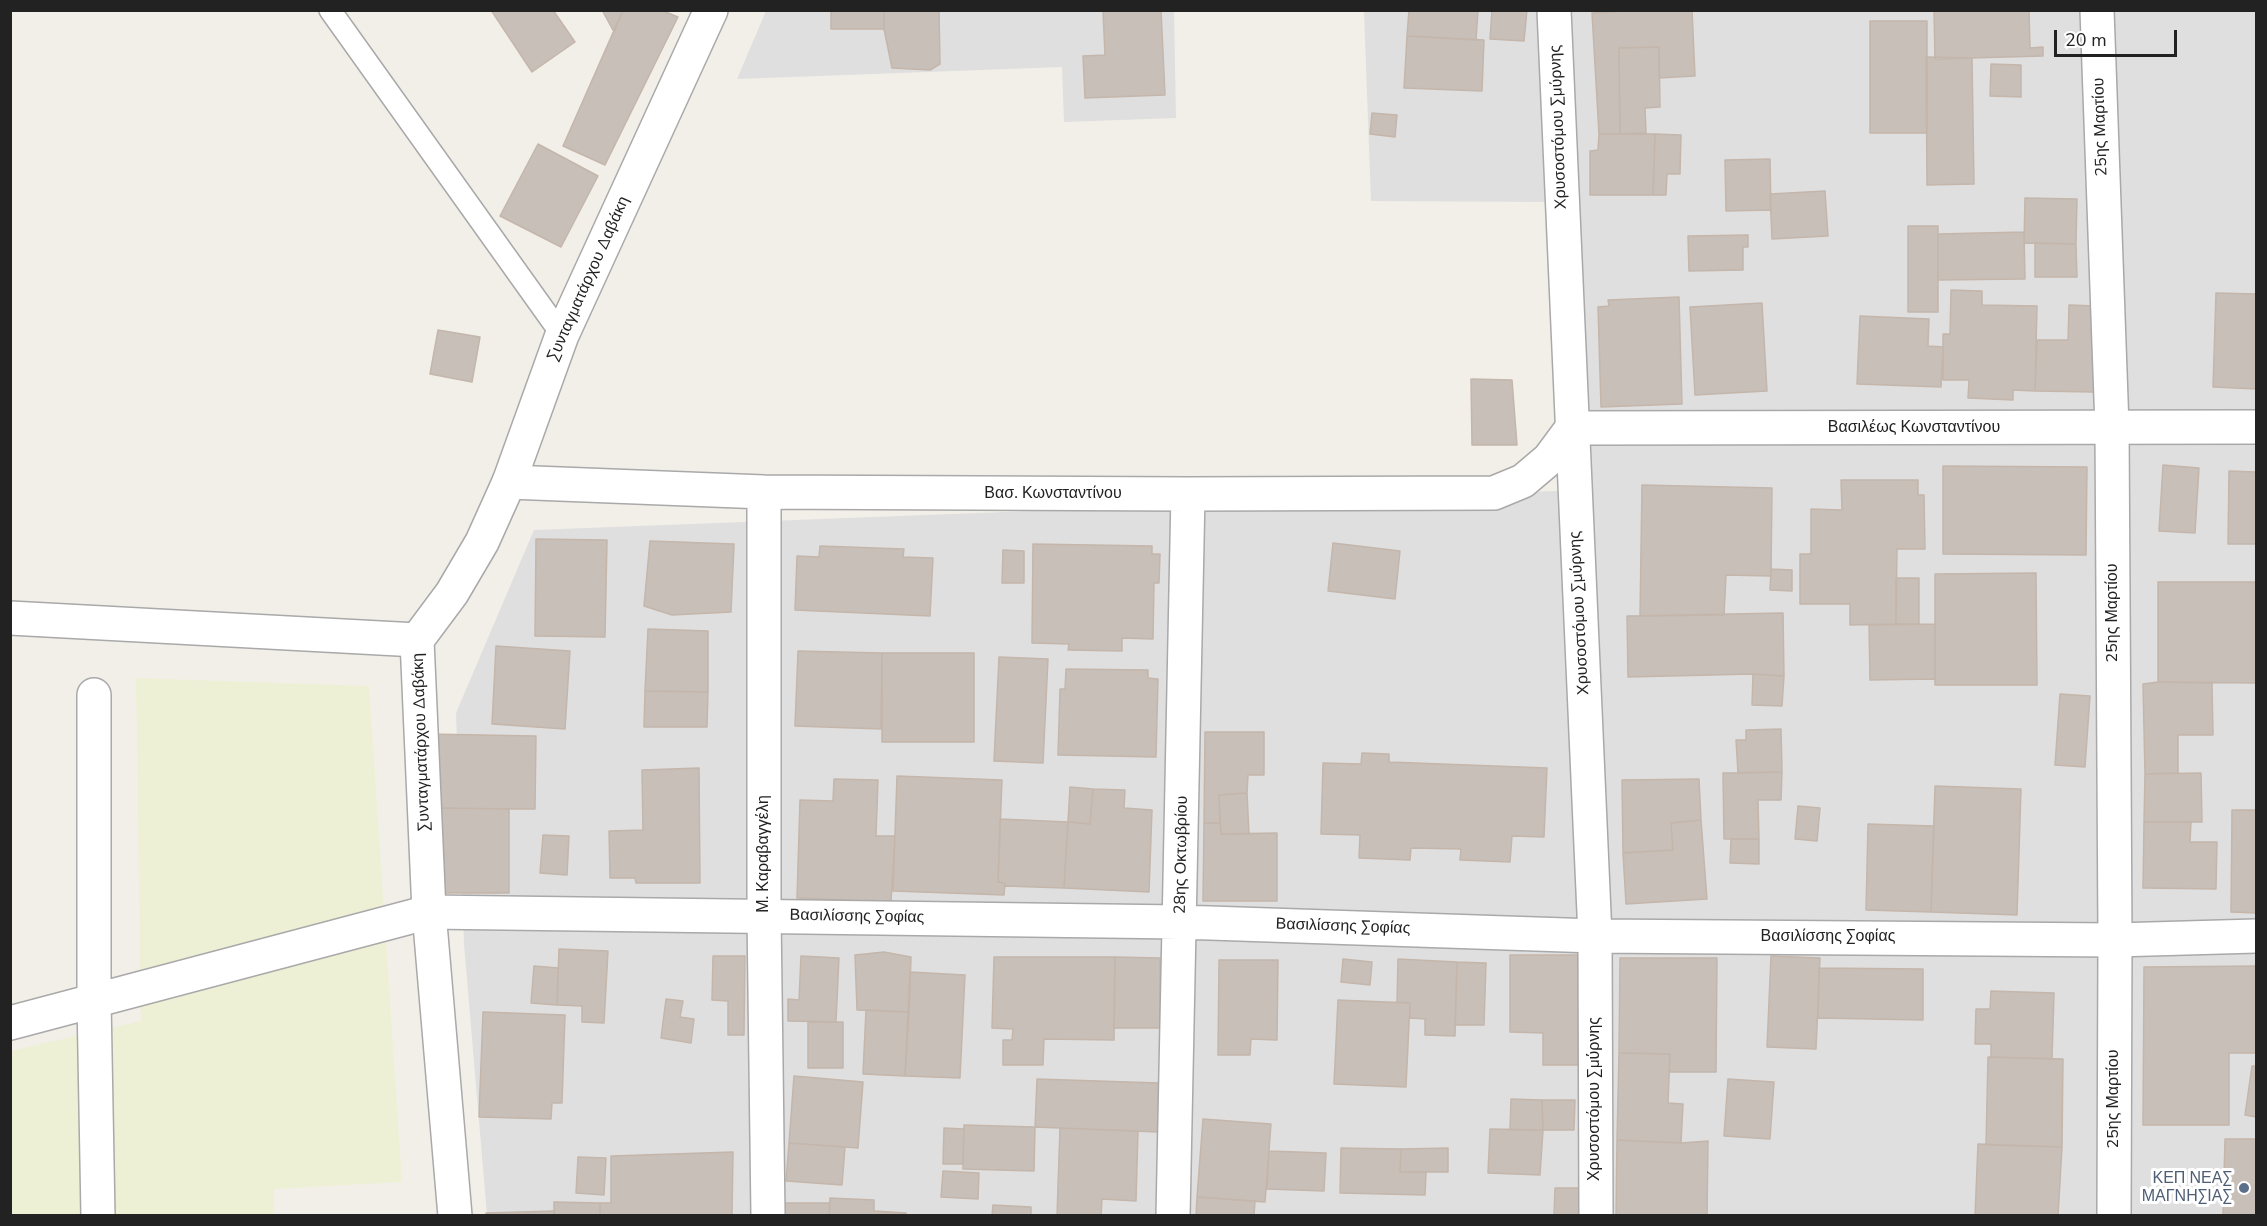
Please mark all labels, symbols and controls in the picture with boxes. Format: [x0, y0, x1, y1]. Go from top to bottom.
scale bar [2057, 18, 2180, 56]
text: 20 m [2065, 28, 2107, 52]
street label: Χρυσοστόμου Σμύρνης [1547, 45, 1571, 209]
street label: 25ης Μαρτίου [2090, 77, 2112, 177]
street label: Συνταγματάρχου Δαβάκη [544, 194, 634, 364]
street label: Βασιλέως Κωνσταντίνου [1828, 418, 2000, 438]
street label: Βασ. Κωνσταντίνου [984, 484, 1122, 504]
street label: Χρυσοστόμου Σμύρνης [1566, 531, 1594, 695]
street label: 25ης Μαρτίου [2103, 564, 2123, 662]
street label: Συνταγματάρχου Δαβάκη [409, 653, 435, 831]
street label: Μ. Καραβαγγέλη [754, 795, 774, 913]
street label: 28ης Οκτωβρίου [1171, 796, 1193, 914]
street label: Βασιλίσσης Σοφίας [789, 906, 925, 928]
street label: Βασιλίσσης Σοφίας [1275, 915, 1411, 939]
street label: Βασιλίσσης Σοφίας [1761, 927, 1895, 947]
street label: Χρυσοστόμου Σμύρνης [1585, 1017, 1605, 1181]
street label: 25ης Μαρτίου [2104, 1050, 2124, 1148]
place label: ΚΕΠ ΝΕΑΣ ΜΑΓΝΗΣΙΑΣ [2142, 1169, 2232, 1207]
marker: ΚΕΠ ΝΕΑΣ ΜΑΓΝΗΣΙΑΣ [2237, 1181, 2251, 1195]

